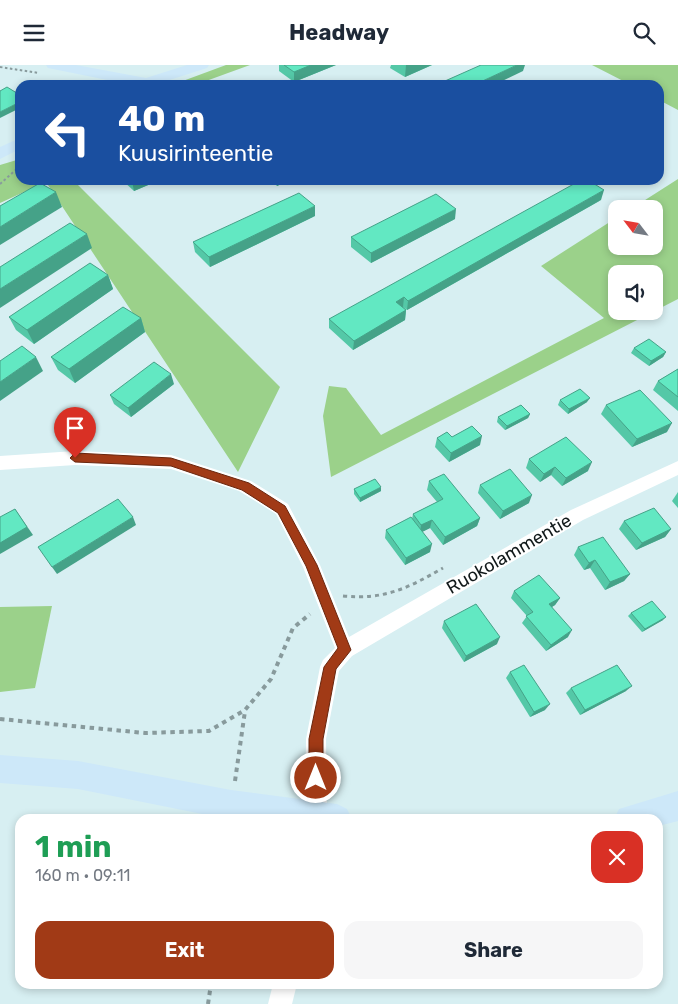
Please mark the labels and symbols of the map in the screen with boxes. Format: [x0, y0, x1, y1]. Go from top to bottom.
north arrow [608, 200, 662, 255]
pin [54, 407, 96, 458]
street label: Ruokolammentie [443, 509, 575, 599]
position arrow [289, 751, 341, 803]

